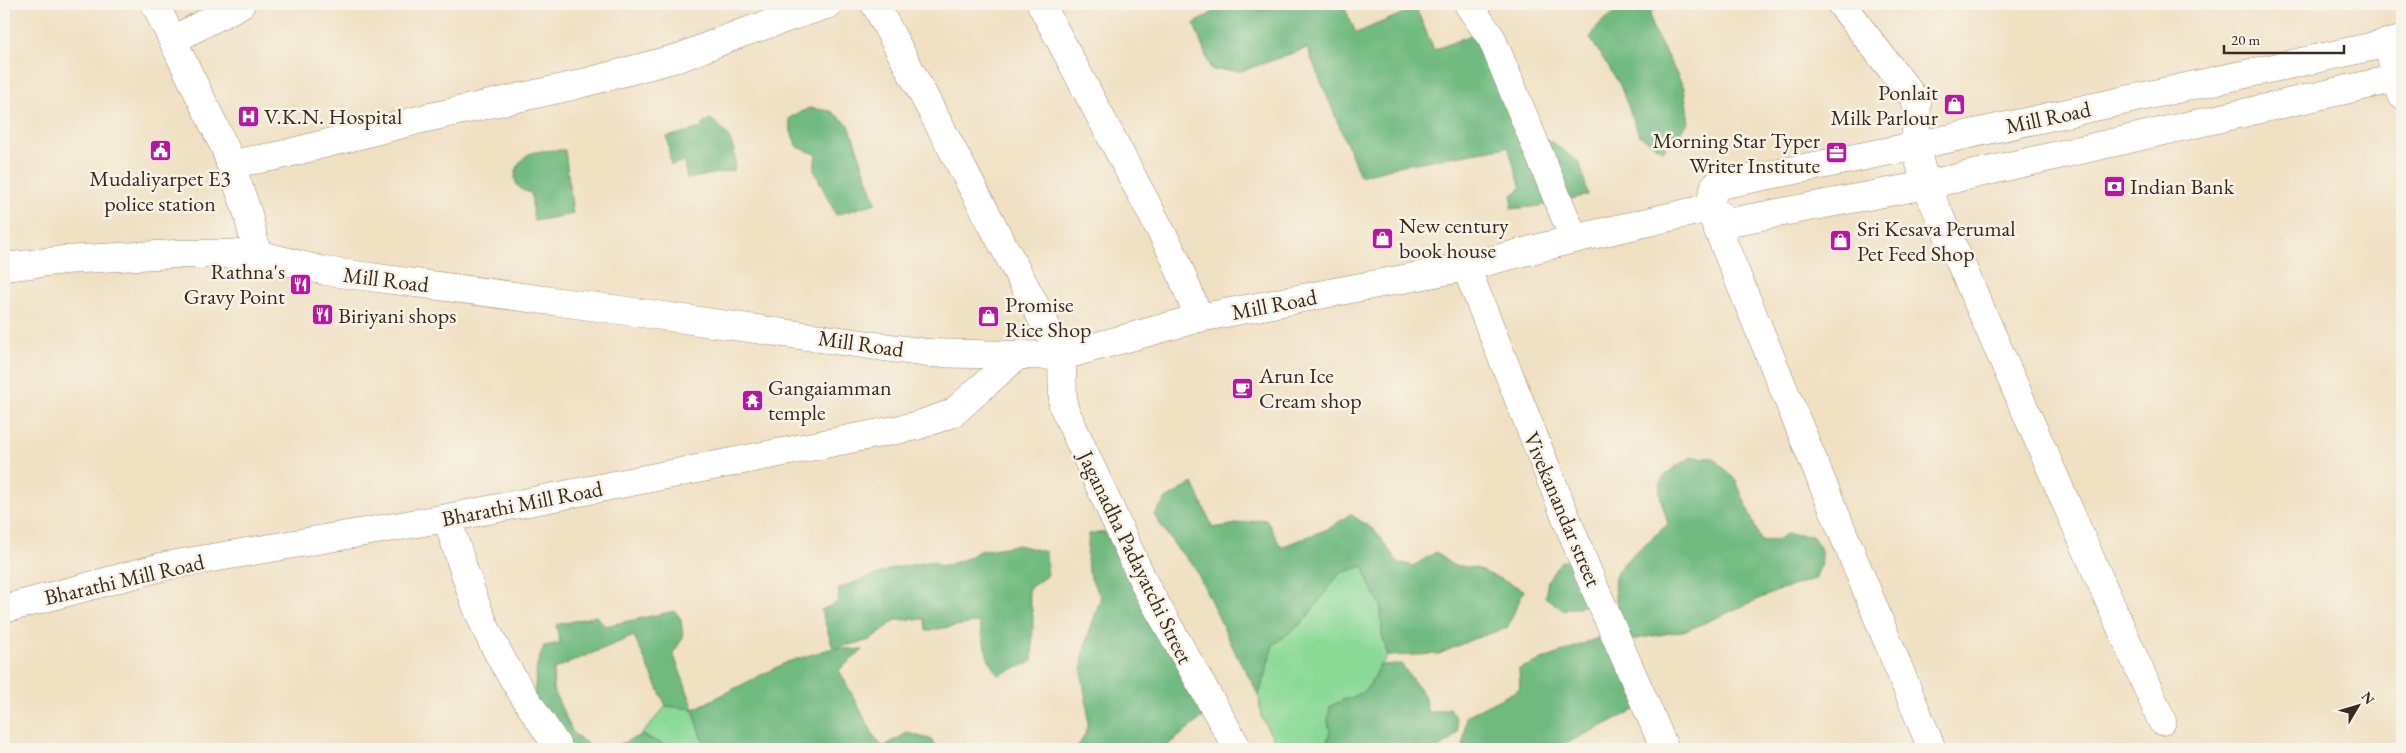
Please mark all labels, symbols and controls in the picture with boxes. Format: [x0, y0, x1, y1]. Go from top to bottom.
scale bar [2224, 22, 2344, 54]
text: 20 m [2231, 30, 2260, 49]
place label: Ponlait Milk Parlour [1831, 78, 1939, 132]
shop icon: Ponlait Milk Parlour [1942, 93, 1966, 117]
street label: Mill Road [2003, 94, 2094, 141]
place label: V.K.N. Hospital [264, 102, 402, 131]
hospital icon: V.K.N. Hospital [236, 104, 260, 128]
place label: Morning Star Typer Writer Institute [1653, 126, 1821, 180]
public building icon: Mudaliyarpet E3 police station [148, 139, 172, 163]
office icon: Morning Star Typer Writer Institute [1824, 141, 1848, 165]
place label: Mudaliyarpet E3 police station [89, 164, 231, 218]
place label: Indian Bank [2130, 172, 2235, 201]
bank icon: Indian Bank [2102, 174, 2126, 198]
place label: New century book house [1399, 211, 1509, 265]
place label: Sri Kesava Perumal Pet Feed Shop [1857, 214, 2016, 268]
shop icon: New century book house [1371, 226, 1395, 250]
shop icon: Sri Kesava Perumal Pet Feed Shop [1829, 229, 1853, 253]
place label: Rathna's Gravy Point [184, 257, 285, 311]
street label: Mill Road [341, 260, 431, 299]
restaurant icon: Rathna's Gravy Point [289, 272, 313, 296]
street label: Mill Road [1229, 282, 1320, 327]
place label: Promise Rice Shop [1005, 290, 1091, 344]
place label: Biriyani shops [338, 301, 456, 330]
restaurant icon: Biriyani shops [310, 303, 334, 327]
shop icon: Promise Rice Shop [977, 305, 1001, 329]
street label: Mill Road [816, 323, 906, 364]
place label: Arun Ice Cream shop [1258, 361, 1362, 415]
place label: Gangaiamman temple [768, 373, 892, 427]
cafe icon: Arun Ice Cream shop [1231, 376, 1255, 400]
temple icon: Gangaiamman temple [740, 388, 764, 412]
street label: Vivekanandar street [1517, 427, 1608, 591]
street label: Jaganadha Padayatchi Street [1070, 444, 1200, 669]
street label: Bharathi Mill Road [439, 474, 606, 533]
street label: Bharathi Mill Road [41, 547, 208, 612]
north arrow [2334, 680, 2384, 730]
text: N [2358, 688, 2379, 709]

